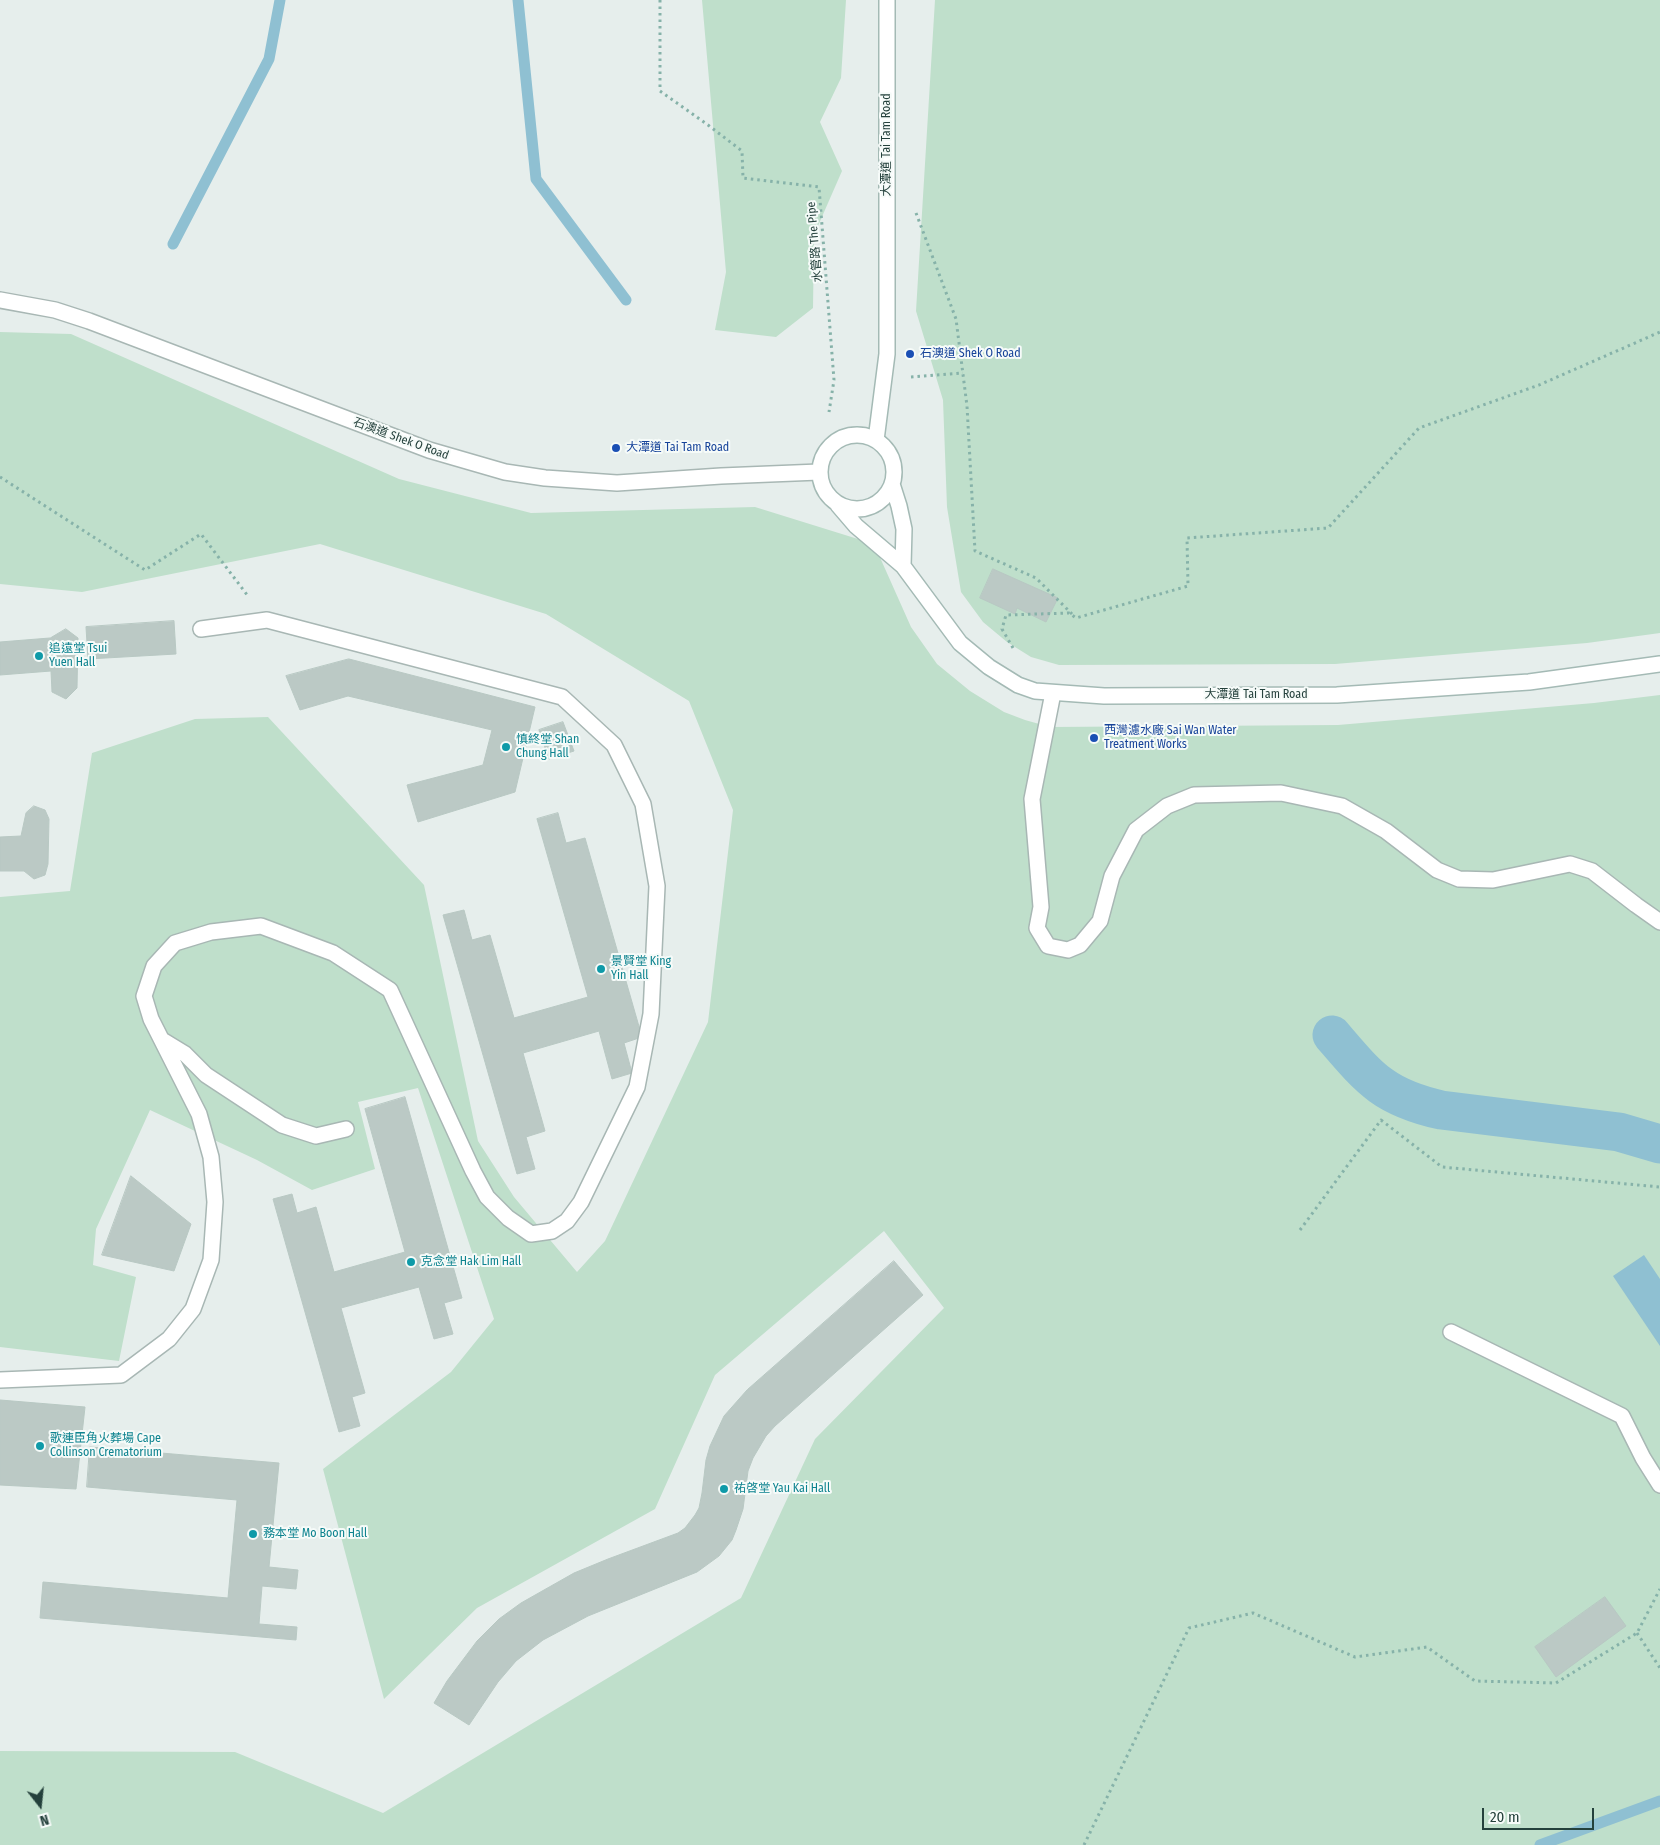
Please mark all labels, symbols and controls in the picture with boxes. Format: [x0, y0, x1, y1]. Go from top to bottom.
street label: 大潭道 Tai Tam Road [880, 93, 894, 197]
street label: 水管路 The Pipe [804, 201, 826, 283]
place label: 石澳道 Shek O Road [920, 347, 1021, 361]
marker: 石澳道 Shek O Road [904, 348, 916, 360]
street label: 石澳道 Shek O Road [351, 415, 451, 463]
place label: 大潭道 Tai Tam Road [626, 441, 729, 455]
marker: 大潭道 Tai Tam Road [610, 442, 622, 454]
place label: 追遠堂 Tsui Yuen Hall [49, 642, 107, 670]
marker: 追遠堂 Tsui Yuen Hall [33, 650, 45, 662]
street label: 大潭道 Tai Tam Road [1204, 688, 1308, 702]
place label: 西灣濾水廠 Sai Wan Water Treatment Works [1104, 724, 1237, 752]
marker: 西灣濾水廠 Sai Wan Water Treatment Works [1088, 732, 1100, 744]
place label: 慎終堂 Shan Chung Hall [516, 733, 579, 761]
marker: 慎終堂 Shan Chung Hall [500, 741, 512, 753]
place label: 景賢堂 King Yin Hall [611, 955, 671, 983]
marker: 景賢堂 King Yin Hall [595, 963, 607, 975]
place label: 克念堂 Hak Lim Hall [421, 1255, 521, 1269]
marker: 克念堂 Hak Lim Hall [405, 1256, 417, 1268]
place label: 歌連臣角火葬場 Cape Collinson Crematorium [50, 1432, 162, 1460]
marker: 歌連臣角火葬場 Cape Collinson Crematorium [34, 1440, 46, 1452]
place label: 祐啓堂 Yau Kai Hall [734, 1482, 830, 1496]
marker: 祐啓堂 Yau Kai Hall [718, 1483, 730, 1495]
place label: 務本堂 Mo Boon Hall [263, 1527, 367, 1541]
marker: 務本堂 Mo Boon Hall [247, 1528, 259, 1540]
north arrow [15, 1780, 65, 1830]
scale bar [1485, 1798, 1598, 1830]
text: 20 m [1490, 1808, 1520, 1826]
text: N [38, 1811, 51, 1829]

